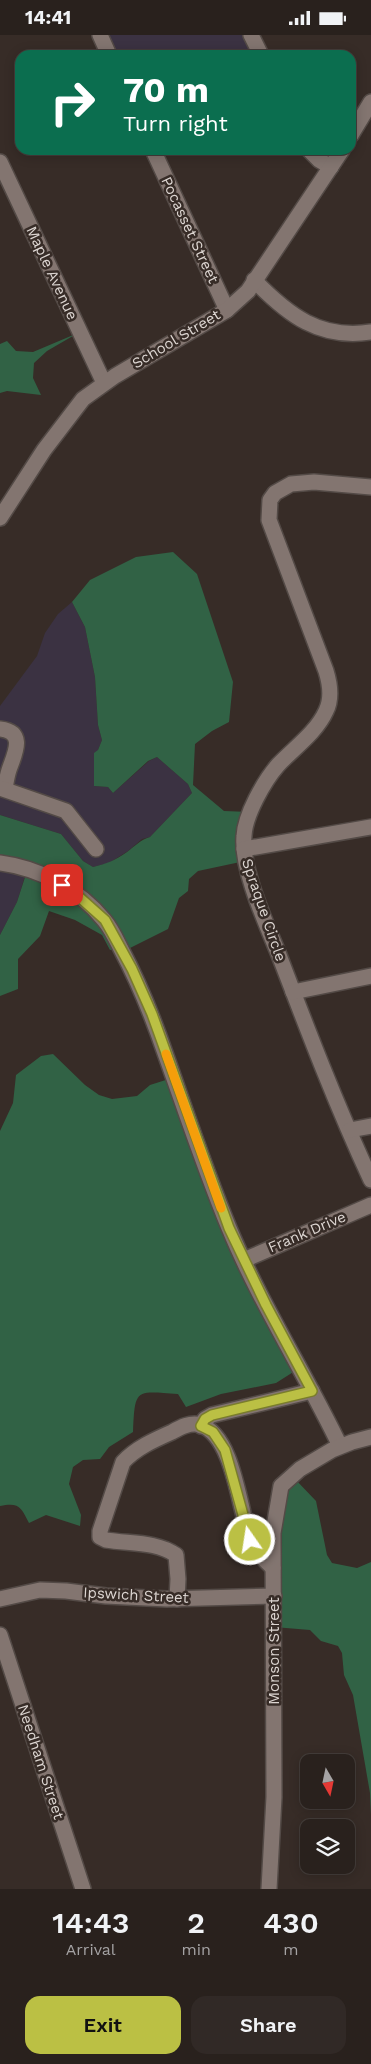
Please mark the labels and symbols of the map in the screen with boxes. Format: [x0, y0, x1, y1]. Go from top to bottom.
street label: Pocasset Street [157, 174, 223, 287]
street label: Maple Avenue [22, 223, 82, 323]
street label: School Street [129, 305, 224, 372]
street label: Spraque Circle [238, 856, 290, 964]
pin [41, 864, 83, 906]
street label: Frank Drive [265, 1208, 349, 1256]
position arrow [223, 1513, 275, 1565]
street label: Ipswich Street [83, 1583, 190, 1607]
street label: Monson Street [265, 1597, 283, 1705]
street label: Needham Street [14, 1702, 68, 1822]
north arrow [300, 1754, 355, 1809]

